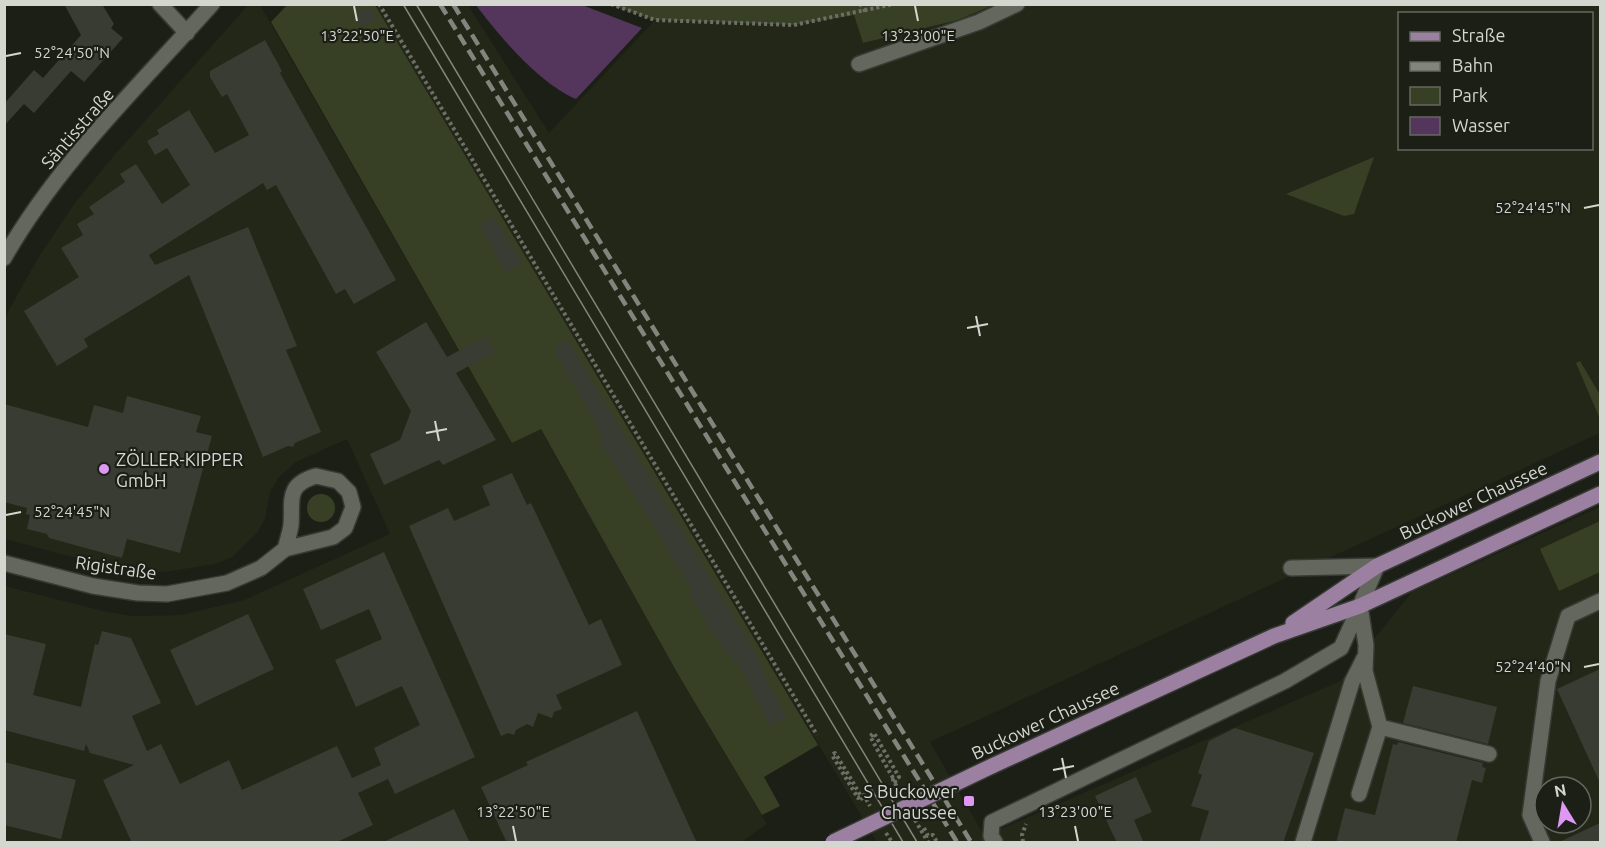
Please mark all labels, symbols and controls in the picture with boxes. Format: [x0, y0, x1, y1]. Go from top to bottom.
legend [1398, 12, 1593, 150]
text: Straße [1452, 25, 1505, 45]
text: 13°22'50"E [320, 27, 394, 44]
text: 13°23'00"E [881, 27, 955, 44]
text: 52°24'50"N [34, 44, 110, 61]
text: Bahn [1452, 55, 1493, 75]
street label: Säntisstraße [37, 84, 117, 172]
text: Park [1452, 85, 1488, 105]
text: Wasser [1452, 115, 1510, 135]
text: 52°24'45"N [1495, 199, 1571, 216]
place label: ZÖLLER-KIPPER GmbH [116, 449, 243, 490]
street label: Buckower Chaussee [1396, 457, 1550, 543]
marker: ZÖLLER-KIPPER GmbH [97, 462, 111, 476]
text: 52°24'45"N [34, 503, 110, 520]
street label: Rigistraße [74, 551, 158, 583]
text: 52°24'40"N [1495, 658, 1571, 675]
street label: Buckower Chaussee [968, 677, 1122, 763]
north arrow [1533, 775, 1593, 835]
text: N [1553, 780, 1568, 800]
place label: S Buckower Chaussee [863, 781, 957, 822]
marker: S Buckower Chaussee [962, 794, 976, 808]
text: 13°22'50"E [476, 803, 550, 820]
text: 13°23'00"E [1038, 803, 1112, 820]

